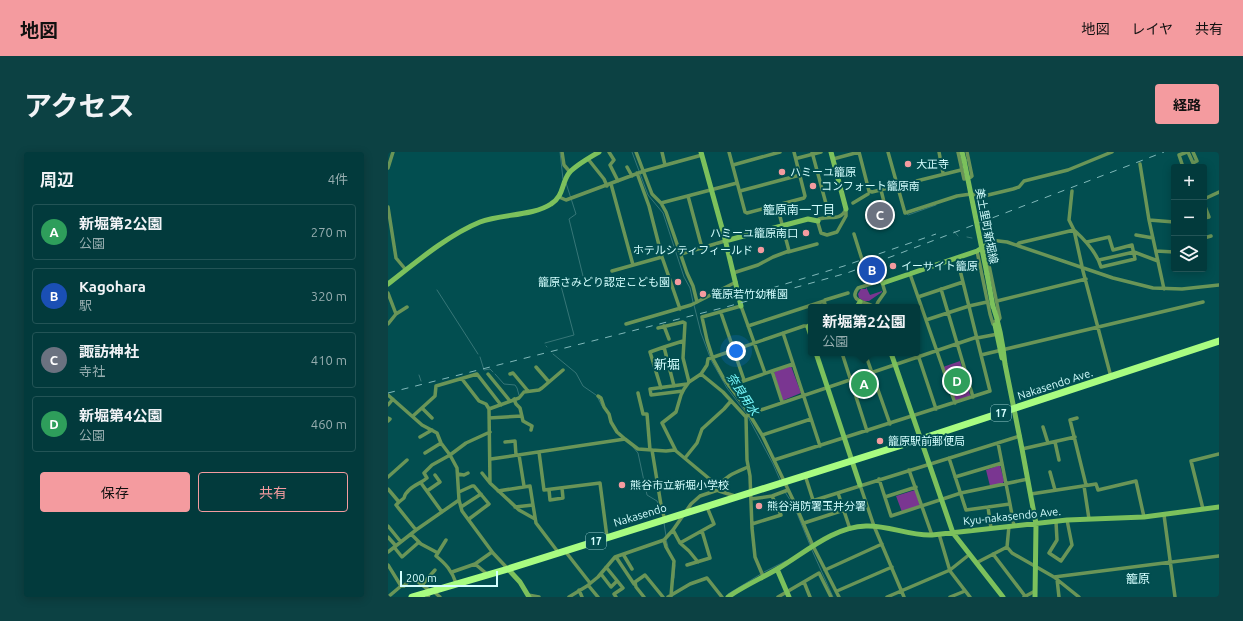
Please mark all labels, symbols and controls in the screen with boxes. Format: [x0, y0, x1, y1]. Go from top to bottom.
text: 地図 [20, 19, 58, 41]
text: 地図 [1081, 21, 1109, 37]
text: レイヤ [1131, 21, 1173, 37]
text: 共有 [1195, 21, 1223, 37]
button: 経路 [1155, 84, 1219, 124]
text: アクセス [24, 90, 135, 121]
place label: 大正寺 [916, 158, 949, 170]
marker: 大正寺 [903, 159, 913, 169]
map controls [1171, 164, 1207, 272]
button: + [1171, 164, 1207, 200]
place label: ハミーユ籠原 [790, 166, 856, 178]
marker: ハミーユ籠原 [777, 167, 787, 177]
text: 周辺 [40, 170, 74, 189]
text: 4件 [328, 172, 348, 186]
place label: コンフォート籠原南 [821, 180, 920, 192]
marker: コンフォート籠原南 [808, 181, 818, 191]
street label: 美土里町新堀線 [974, 187, 1000, 265]
pin: C [867, 200, 893, 230]
button: − [1171, 200, 1207, 236]
district label: 籠原南一丁目 [763, 203, 835, 216]
text: 新堀第2公園 [79, 215, 162, 232]
text: A [49, 225, 59, 239]
text: 270 m [311, 225, 347, 239]
place label: ハミーユ籠原南口 [710, 227, 798, 239]
marker: ハミーユ籠原南口 [801, 228, 811, 238]
text: 公園 [79, 236, 105, 250]
button: layers [1171, 236, 1207, 272]
place label: ホテルシティフィールド [633, 244, 753, 256]
marker: ホテルシティフィールド [756, 245, 766, 255]
pin: B [859, 255, 885, 285]
place label: イーサイト籠原 [901, 260, 978, 272]
marker: イーサイト籠原 [888, 261, 898, 271]
place label: 籠原さみどり認定こども園 [538, 276, 670, 288]
marker: 籠原さみどり認定こども園 [673, 277, 683, 287]
text: Kagohara [79, 278, 146, 295]
place label: 篭原若竹幼稚園 [711, 288, 788, 300]
text: B [50, 289, 58, 303]
text: 320 m [311, 289, 347, 303]
marker: 篭原若竹幼稚園 [698, 289, 708, 299]
text: 駅 [79, 298, 92, 312]
popup [808, 304, 920, 356]
text: 新堀第2公園 [822, 313, 906, 330]
text: 公園 [822, 334, 848, 348]
your location [726, 341, 746, 361]
text: 諏訪神社 [79, 343, 139, 360]
text: C [50, 353, 58, 367]
text: 410 m [311, 353, 347, 367]
district label: 新堀 [654, 357, 680, 371]
text: 寺社 [79, 364, 105, 378]
pin: D [944, 366, 970, 396]
street label: Nakasendo Ave. [1016, 366, 1094, 402]
pin: A [851, 369, 877, 399]
water label: 奈良用水 [724, 370, 763, 419]
road number: 17 [991, 405, 1011, 421]
text: 新堀第4公園 [79, 407, 162, 424]
text: D [49, 417, 59, 431]
text: 460 m [311, 417, 347, 431]
text: 公園 [79, 428, 105, 442]
place label: 籠原駅前郵便局 [888, 435, 965, 447]
marker: 籠原駅前郵便局 [875, 436, 885, 446]
button: 保存 [40, 472, 190, 512]
button: 共有 [198, 472, 348, 512]
place label: 熊谷市立新堀小学校 [630, 479, 729, 491]
marker: 熊谷市立新堀小学校 [617, 480, 627, 490]
place label: 熊谷消防署玉井分署 [767, 500, 866, 512]
street label: Nakasendo [612, 501, 668, 529]
marker: 熊谷消防署玉井分署 [754, 501, 764, 511]
street label: Kyu-nakasendo Ave. [963, 505, 1061, 527]
road number: 17 [586, 533, 606, 549]
scale bar [400, 569, 498, 588]
text: 200 m [406, 572, 437, 584]
district label: 籠原 [1126, 572, 1150, 585]

